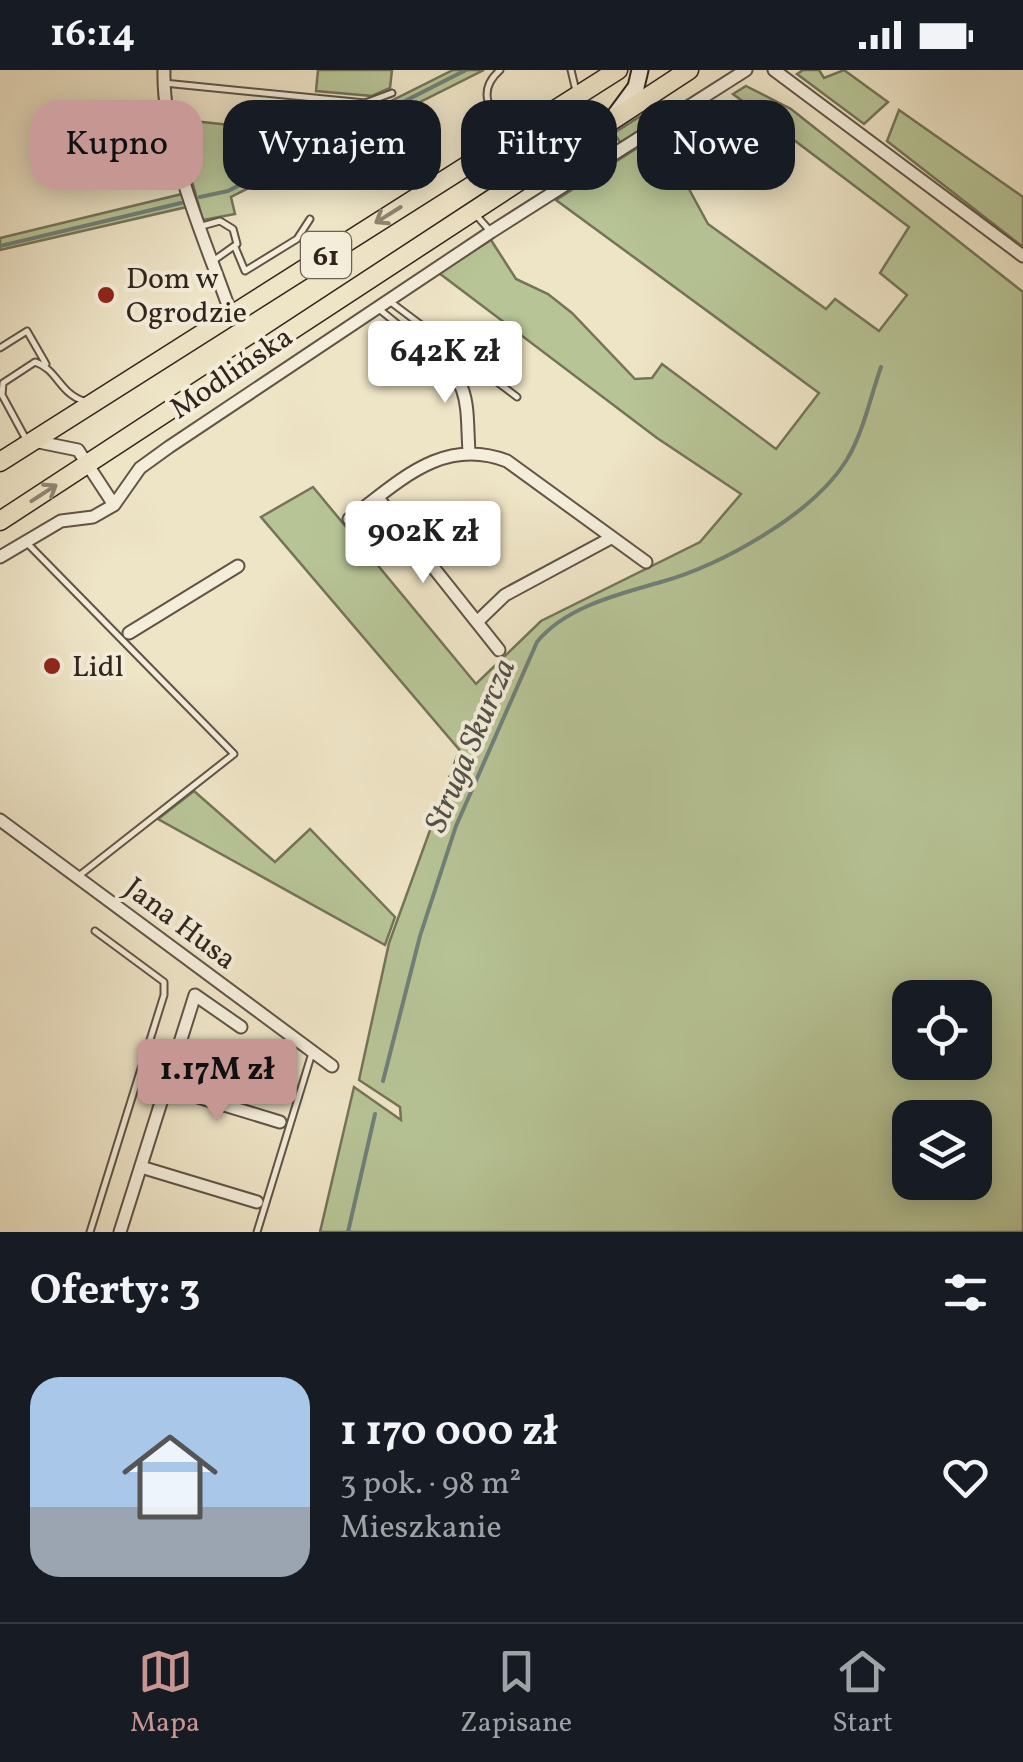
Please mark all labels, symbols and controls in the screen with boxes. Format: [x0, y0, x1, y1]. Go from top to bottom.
text: 16:14 [50, 9, 135, 62]
chip: Kupno [30, 100, 203, 190]
chip: Wynajem [223, 100, 441, 190]
chip: Filtry [461, 100, 617, 190]
chip: Nowe [637, 100, 795, 190]
one-way arrow [374, 205, 402, 226]
road number: 61 [301, 232, 351, 278]
place label: Dom w Ogrodzie [126, 259, 247, 335]
marker: Dom w Ogrodzie [95, 284, 117, 306]
street label: Modlińska [162, 317, 302, 430]
pin: 642K zł [353, 321, 537, 406]
text: 642K zł [390, 331, 500, 375]
one-way arrow [29, 483, 58, 504]
pin: 902K zł [331, 501, 515, 586]
text: 902K zł [367, 511, 479, 555]
place label: Lidl [72, 647, 124, 689]
water label: Struga Skurcza [415, 653, 528, 840]
marker: Lidl [41, 655, 63, 677]
street label: Jana Husa [115, 868, 245, 981]
map controls [892, 980, 992, 1200]
button: locate [892, 980, 992, 1080]
pin: 1.17M zł [114, 1039, 320, 1124]
text: 1.17M zł [160, 1049, 274, 1093]
button: layers [892, 1100, 992, 1200]
text: Oferty: 3 [30, 1263, 200, 1322]
icon: filters [938, 1265, 993, 1320]
text: 1 170 000 zł [340, 1404, 558, 1463]
icon: home [110, 1417, 230, 1537]
icon: heart [938, 1450, 993, 1505]
text: 3 pok. · 98 m² [340, 1463, 521, 1507]
text: Mieszkanie [340, 1507, 502, 1551]
tab: Mapa [130, 1644, 200, 1743]
tab: Zapisane [460, 1644, 572, 1743]
tab: Start [832, 1644, 893, 1743]

